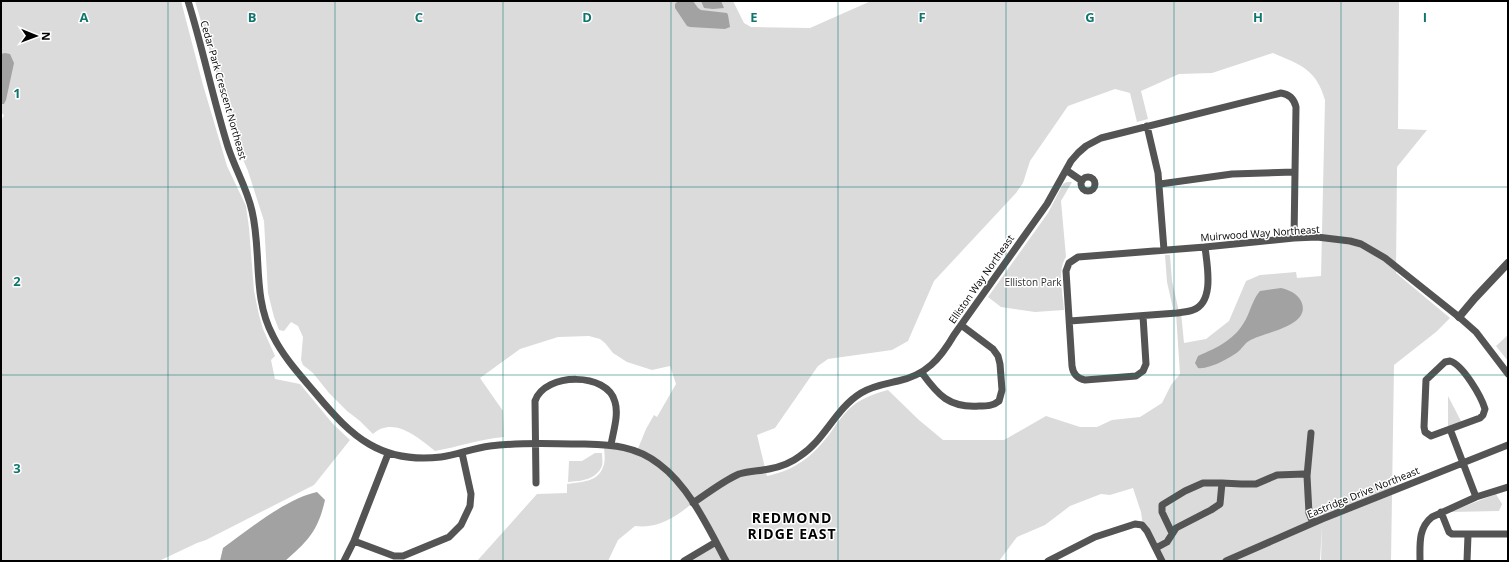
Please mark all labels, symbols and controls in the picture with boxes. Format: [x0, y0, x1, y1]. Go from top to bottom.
text: A [80, 8, 89, 26]
text: B [248, 8, 257, 26]
text: C [415, 8, 423, 26]
text: D [582, 8, 592, 26]
text: E [750, 8, 758, 26]
text: F [918, 8, 926, 26]
text: G [1085, 8, 1095, 26]
text: H [1253, 8, 1263, 26]
text: I [1423, 8, 1427, 26]
north arrow [16, 16, 56, 56]
street label: Cedar Park Crescent Northeast [197, 19, 251, 162]
text: N [39, 32, 54, 41]
text: 1 [13, 84, 21, 102]
street label: Muirwood Way Northeast [1200, 222, 1321, 244]
street label: Elliston Way Northeast [945, 231, 1017, 326]
text: 2 [13, 272, 21, 290]
park label: Elliston Park [1004, 275, 1062, 289]
text: 3 [13, 459, 21, 477]
street label: Eastridge Drive Northeast [1305, 463, 1422, 521]
district label: REDMOND RIDGE EAST [747, 508, 837, 543]

